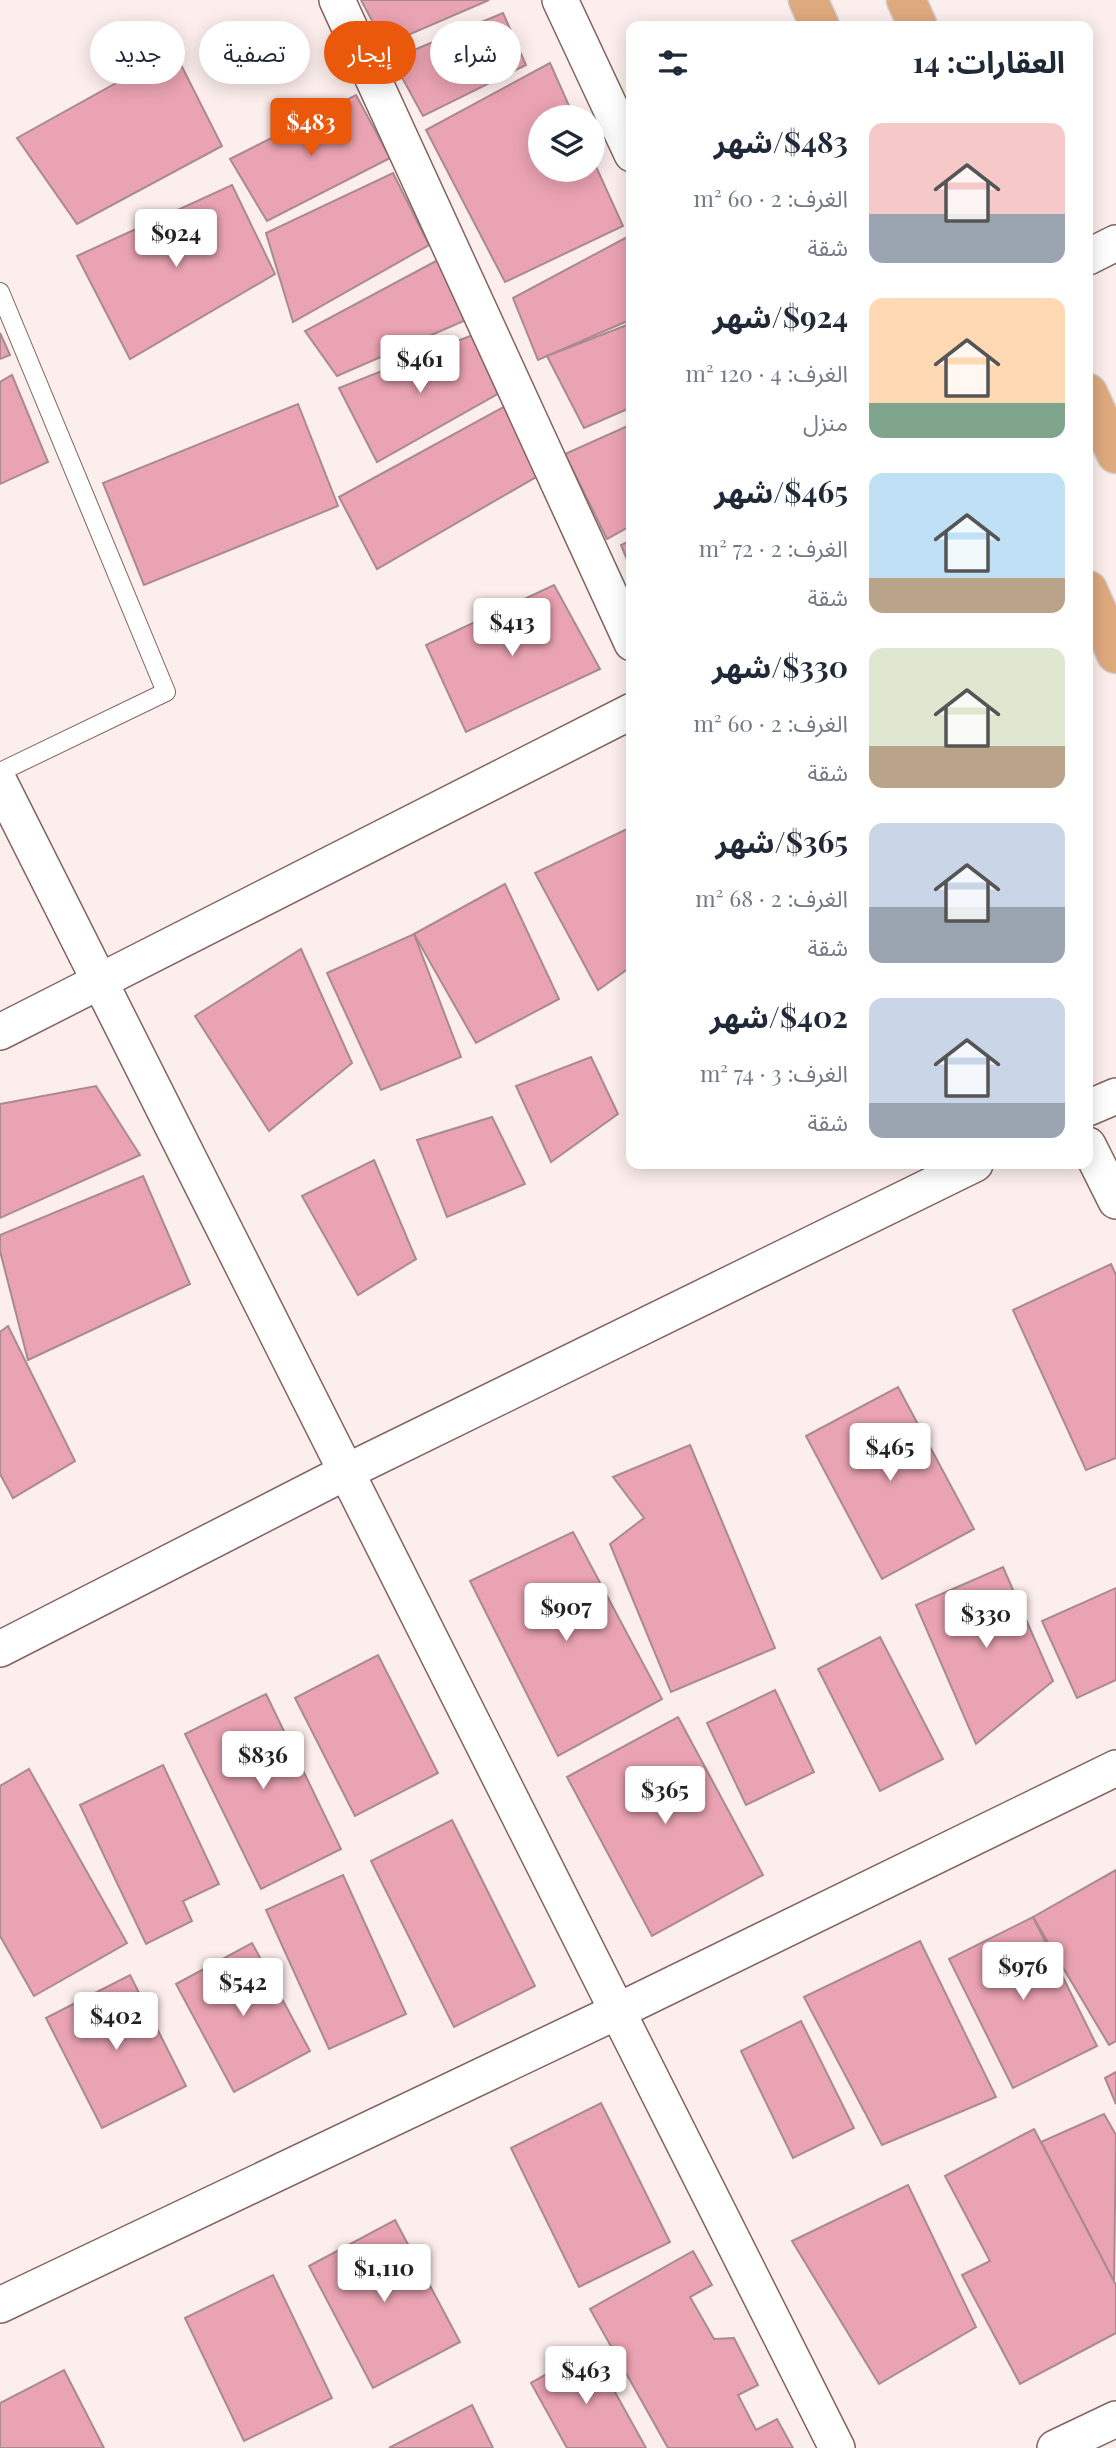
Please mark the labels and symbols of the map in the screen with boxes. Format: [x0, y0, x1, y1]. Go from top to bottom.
pin: $483 [270, 99, 352, 158]
pin: $924 [135, 210, 217, 269]
pin: $461 [379, 336, 461, 395]
pin: $413 [471, 598, 553, 658]
pin: $465 [849, 1424, 931, 1483]
pin: $907 [525, 1584, 607, 1643]
pin: $330 [945, 1590, 1027, 1650]
pin: $836 [222, 1732, 304, 1791]
pin: $365 [624, 1766, 706, 1826]
pin: $976 [982, 1942, 1064, 2002]
pin: $542 [202, 1958, 284, 2018]
pin: $402 [75, 1993, 157, 2052]
pin: $1,110 [327, 2244, 441, 2304]
pin: $463 [545, 2346, 627, 2406]

